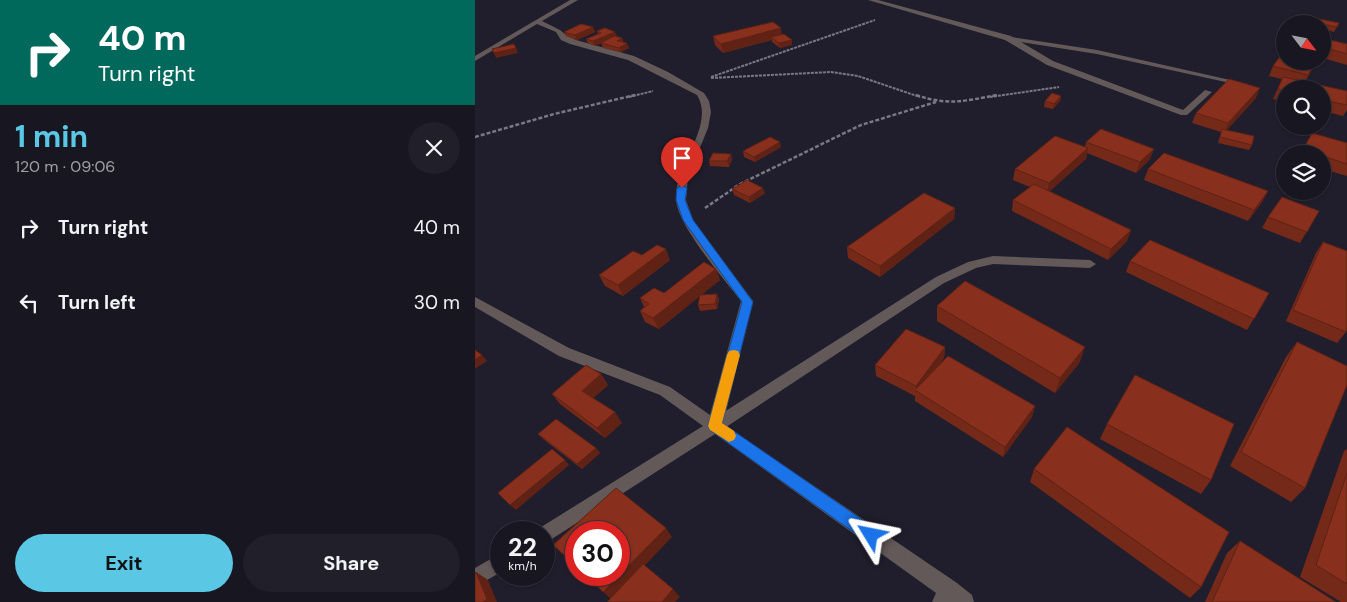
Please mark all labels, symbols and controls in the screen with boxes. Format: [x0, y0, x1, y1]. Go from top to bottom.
text: 40 m [98, 15, 187, 61]
north arrow [1276, 15, 1331, 70]
map controls [1276, 15, 1331, 200]
icon: right [15, 20, 80, 85]
text: Turn right [98, 59, 195, 88]
button: search [1276, 80, 1331, 135]
text: 1 min [15, 117, 88, 156]
button: close [408, 122, 460, 174]
pin [661, 137, 703, 188]
icon: arrive [668, 144, 696, 172]
button: layers [1276, 145, 1331, 200]
text: 120 m · 09:06 [15, 156, 115, 177]
icon: right [15, 214, 43, 242]
text: Turn right [58, 215, 148, 240]
text: 40 m [413, 215, 460, 240]
icon: left [15, 289, 43, 317]
text: Turn left [58, 290, 136, 315]
text: 30 m [414, 290, 460, 315]
position arrow [844, 508, 896, 560]
speed limit sign: 30 [565, 521, 630, 586]
text: 22 [508, 531, 537, 564]
button: Exit [15, 534, 233, 592]
button: Share [243, 534, 460, 592]
text: km/h [508, 558, 537, 574]

